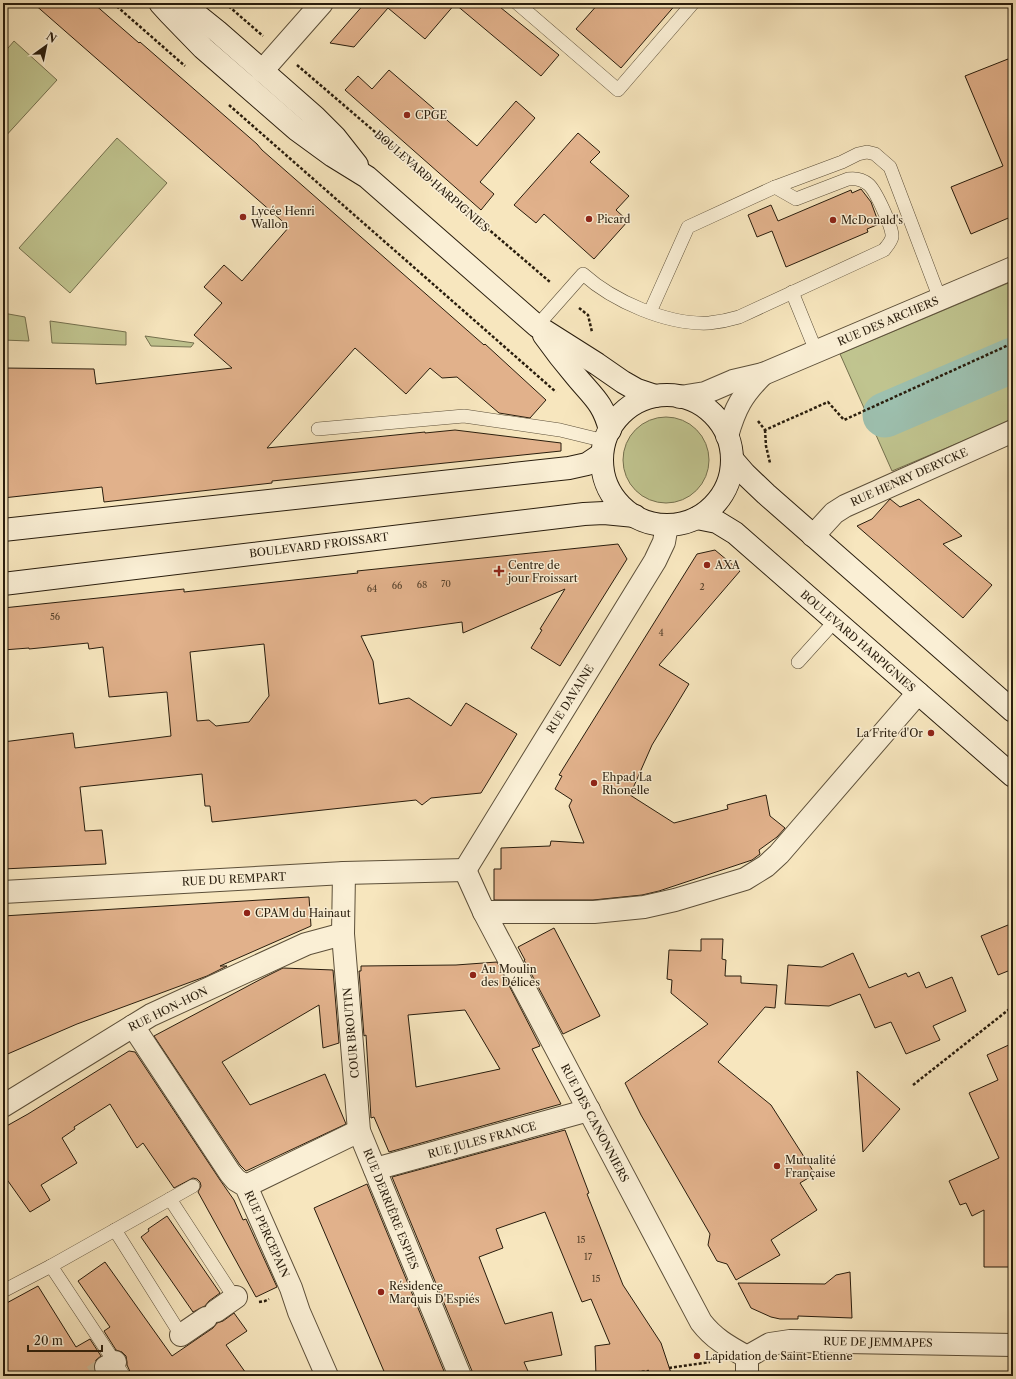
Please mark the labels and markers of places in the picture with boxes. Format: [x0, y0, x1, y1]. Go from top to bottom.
place label: CPGE [415, 108, 448, 122]
marker: CPGE [402, 110, 412, 120]
place label: Lycée Henri Wallon [250, 204, 315, 231]
marker: Lycée Henri Wallon [238, 212, 248, 222]
place label: Picard [597, 212, 631, 226]
place label: McDonald's [841, 213, 903, 227]
marker: Picard [584, 214, 594, 224]
marker: McDonald's [828, 215, 838, 225]
place label: Centre de jour Froissart [506, 558, 578, 585]
place label: AXA [714, 558, 741, 572]
marker: AXA [702, 560, 712, 570]
marker: Centre de jour Froissart [493, 565, 505, 577]
place label: La Frite d'Or [856, 726, 923, 740]
marker: La Frite d'Or [926, 728, 936, 738]
place label: Ehpad La Rhonelle [602, 770, 652, 797]
marker: Ehpad La Rhonelle [589, 778, 599, 788]
place label: CPAM du Hainaut [255, 906, 351, 920]
marker: CPAM du Hainaut [242, 908, 252, 918]
place label: Au Moulin des Délices [480, 962, 540, 989]
marker: Au Moulin des Délices [468, 970, 478, 980]
place label: Mutualité Française [785, 1153, 836, 1180]
marker: Mutualité Française [772, 1161, 782, 1171]
place label: Résidence Marquis D'Espiés [389, 1279, 480, 1306]
marker: Résidence Marquis D'Espiés [376, 1287, 386, 1297]
place label: Lapidation de Saint-Etienne [705, 1349, 853, 1363]
marker: Lapidation de Saint-Etienne [692, 1351, 702, 1361]

